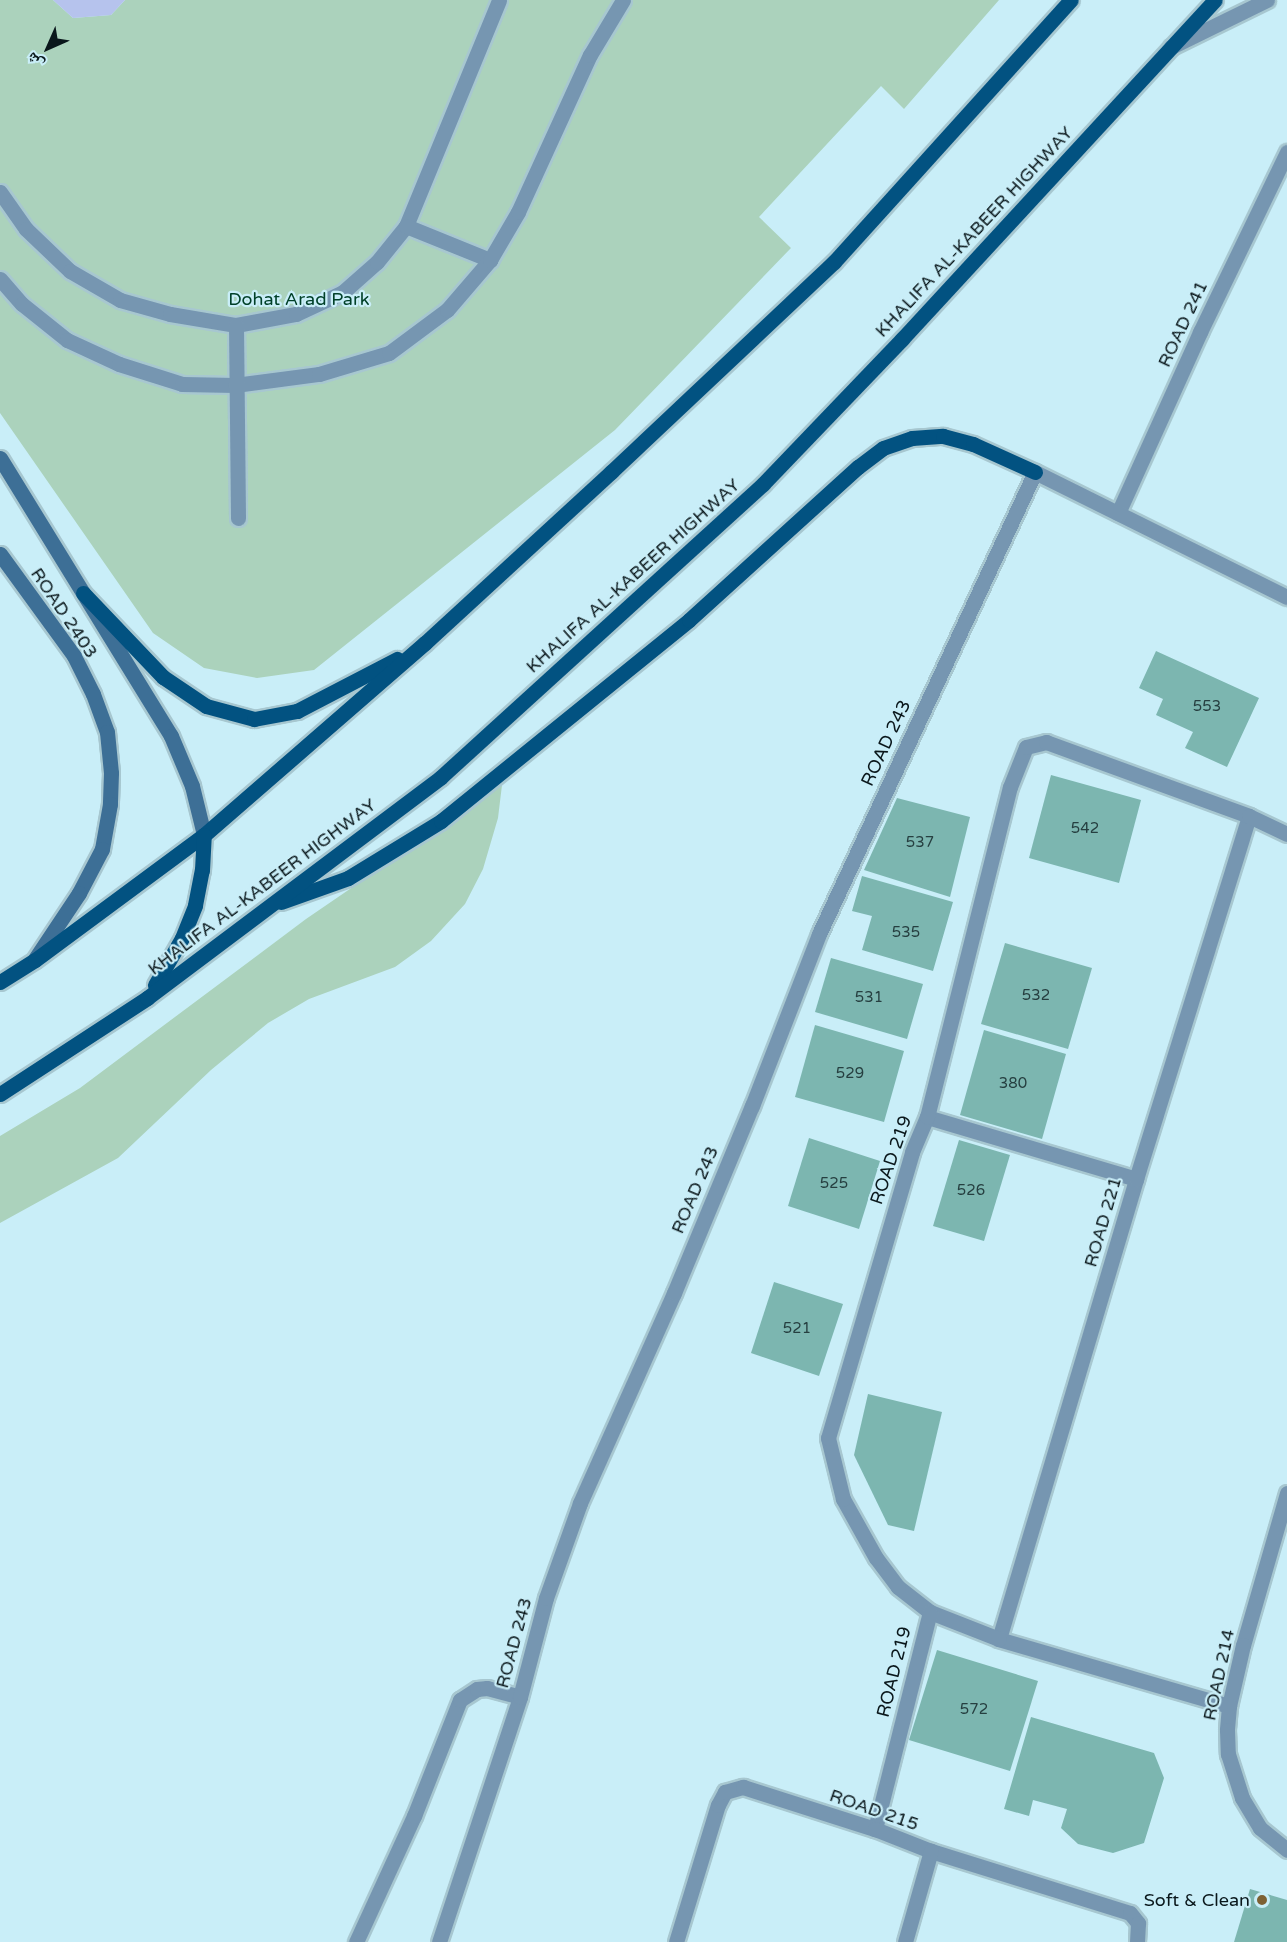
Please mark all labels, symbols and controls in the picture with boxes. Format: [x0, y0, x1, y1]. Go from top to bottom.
north arrow [18, 18, 78, 78]
text: ش [22, 48, 48, 74]
street label: KHALIFA AL-KABEER HIGHWAY [871, 122, 1077, 342]
street label: ROAD 241 [1154, 277, 1212, 371]
park label: Dohat Arad Park [228, 288, 370, 310]
street label: KHALIFA AL-KABEER HIGHWAY [522, 474, 744, 678]
street label: ROAD 2403 [26, 564, 102, 662]
street label: ROAD 243 [857, 696, 915, 790]
house number: 553 [1193, 698, 1221, 716]
street label: KHALIFA AL-KABEER HIGHWAY [144, 794, 380, 980]
house number: 542 [1071, 820, 1099, 838]
house number: 537 [906, 834, 934, 852]
house number: 535 [892, 924, 920, 942]
house number: 532 [1022, 987, 1050, 1005]
house number: 531 [855, 989, 883, 1007]
house number: 529 [836, 1065, 864, 1083]
house number: 380 [999, 1075, 1027, 1093]
street label: ROAD 219 [866, 1113, 916, 1207]
street label: ROAD 243 [667, 1143, 723, 1237]
street label: ROAD 221 [1080, 1174, 1126, 1270]
house number: 525 [820, 1175, 848, 1193]
house number: 526 [957, 1182, 985, 1200]
house number: 521 [783, 1320, 811, 1338]
street label: ROAD 243 [492, 1595, 536, 1691]
street label: ROAD 219 [872, 1624, 916, 1720]
street label: ROAD 214 [1199, 1627, 1239, 1723]
house number: 572 [960, 1701, 988, 1719]
street label: ROAD 215 [827, 1785, 921, 1835]
place label: Soft & Clean [1144, 1889, 1250, 1911]
marker: Soft & Clean [1255, 1893, 1269, 1907]

